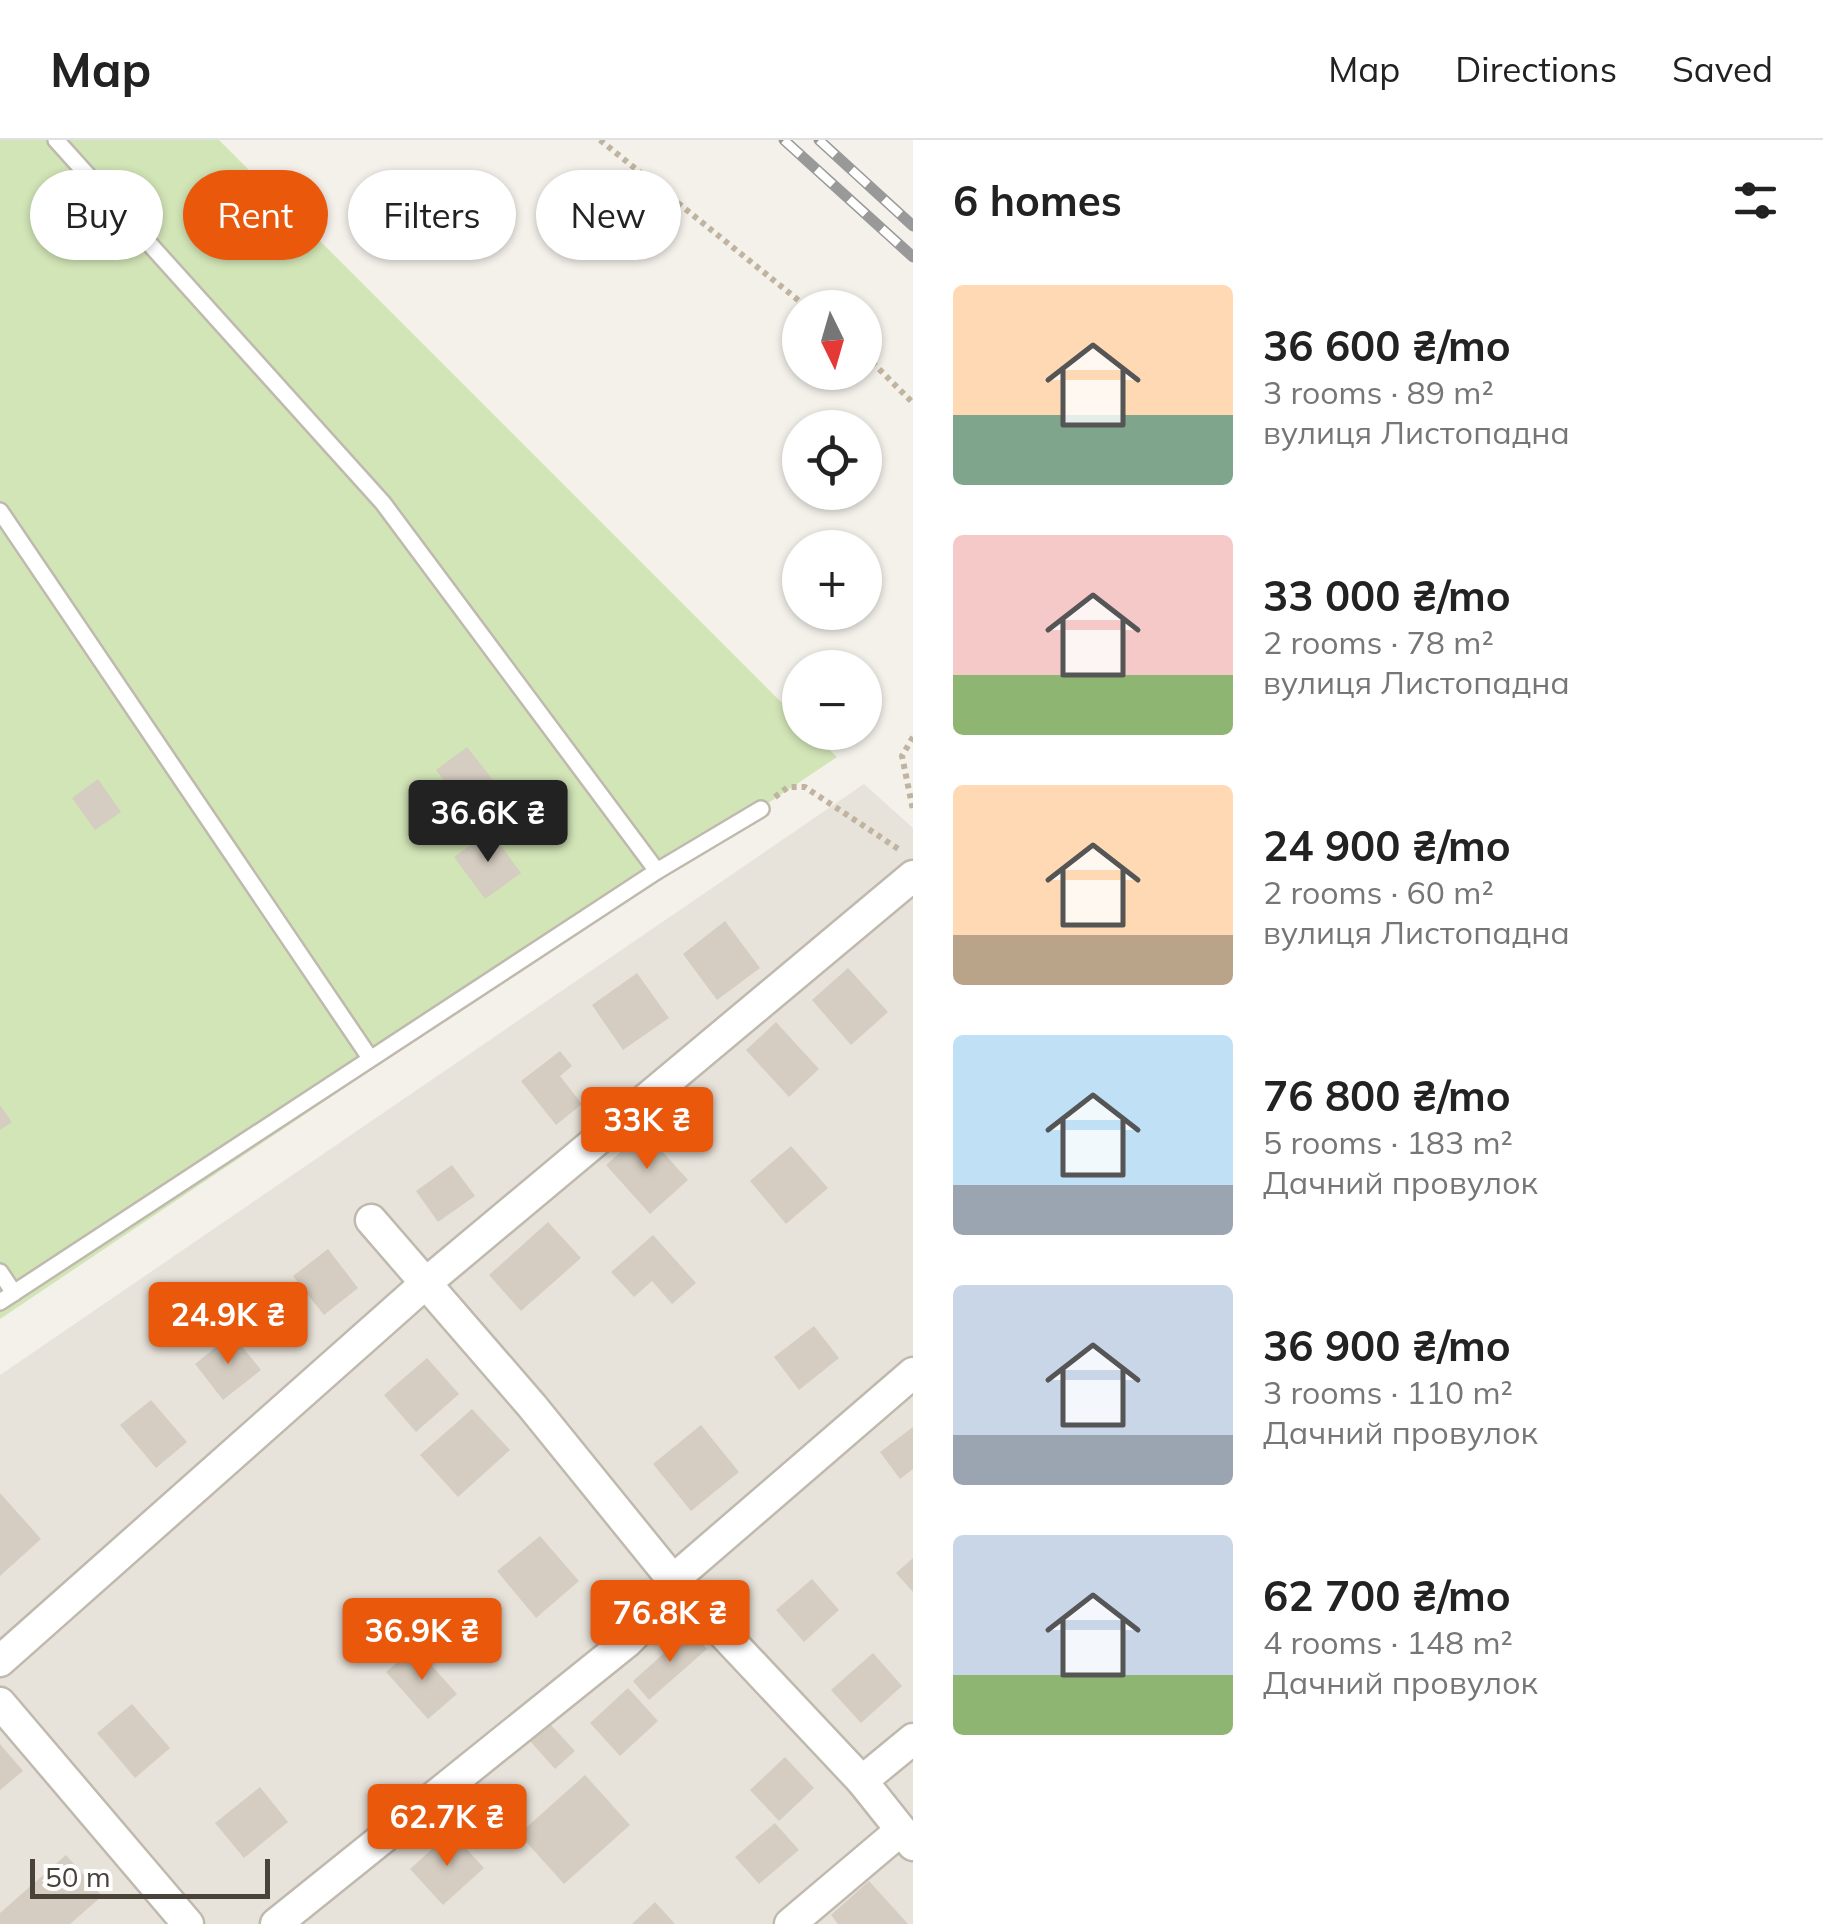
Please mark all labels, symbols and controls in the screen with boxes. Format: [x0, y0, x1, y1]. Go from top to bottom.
text: Map [50, 39, 151, 99]
text: Map [1328, 47, 1400, 91]
text: Directions [1455, 47, 1617, 91]
text: Saved [1672, 47, 1773, 91]
chip: Buy [30, 170, 163, 260]
chip: Rent [183, 170, 328, 260]
chip: Filters [348, 170, 516, 260]
chip: New [536, 170, 681, 260]
icon: filters [1728, 173, 1783, 228]
text: 6 homes [953, 174, 1122, 227]
north arrow [782, 290, 882, 390]
map controls [782, 290, 882, 750]
text: 36 600 ₴/mo [1263, 319, 1511, 372]
icon: home [1033, 325, 1153, 445]
text: 3 rooms · 89 m² [1263, 372, 1494, 412]
button: locate [782, 410, 882, 510]
text: вулиця Листопадна [1263, 412, 1570, 452]
button: + [782, 530, 882, 630]
text: 33 000 ₴/mo [1263, 569, 1511, 622]
icon: home [1033, 575, 1153, 695]
text: 2 rooms · 78 m² [1263, 622, 1494, 662]
button: − [782, 650, 882, 750]
text: вулиця Листопадна [1263, 662, 1570, 702]
pin: 36.6K ₴ [396, 780, 580, 865]
text: 36.6K ₴ [431, 792, 545, 832]
text: 24 900 ₴/mo [1263, 819, 1511, 872]
icon: home [1033, 825, 1153, 945]
text: 2 rooms · 60 m² [1263, 872, 1494, 912]
text: вулиця Листопадна [1263, 912, 1570, 952]
text: 76 800 ₴/mo [1263, 1069, 1511, 1122]
icon: home [1033, 1075, 1153, 1195]
pin: 33K ₴ [577, 1087, 717, 1172]
text: 33K ₴ [603, 1099, 691, 1139]
text: 5 rooms · 183 m² [1263, 1122, 1513, 1162]
text: Дачний провулок [1263, 1162, 1538, 1202]
pin: 24.9K ₴ [136, 1282, 320, 1367]
text: 24.9K ₴ [171, 1294, 285, 1334]
text: 36 900 ₴/mo [1263, 1319, 1511, 1372]
icon: home [1033, 1325, 1153, 1445]
text: 3 rooms · 110 m² [1263, 1372, 1513, 1412]
text: Дачний провулок [1263, 1412, 1538, 1452]
text: 62 700 ₴/mo [1263, 1569, 1511, 1622]
icon: home [1033, 1575, 1153, 1695]
pin: 76.8K ₴ [578, 1580, 762, 1665]
text: 76.8K ₴ [613, 1592, 727, 1632]
pin: 36.9K ₴ [330, 1598, 514, 1683]
text: 36.9K ₴ [365, 1610, 479, 1650]
text: 4 rooms · 148 m² [1263, 1622, 1513, 1662]
text: Дачний провулок [1263, 1662, 1538, 1702]
pin: 62.7K ₴ [355, 1784, 539, 1869]
text: 62.7K ₴ [390, 1796, 504, 1836]
scale bar [30, 1854, 270, 1898]
text: 50 m [45, 1859, 111, 1894]

